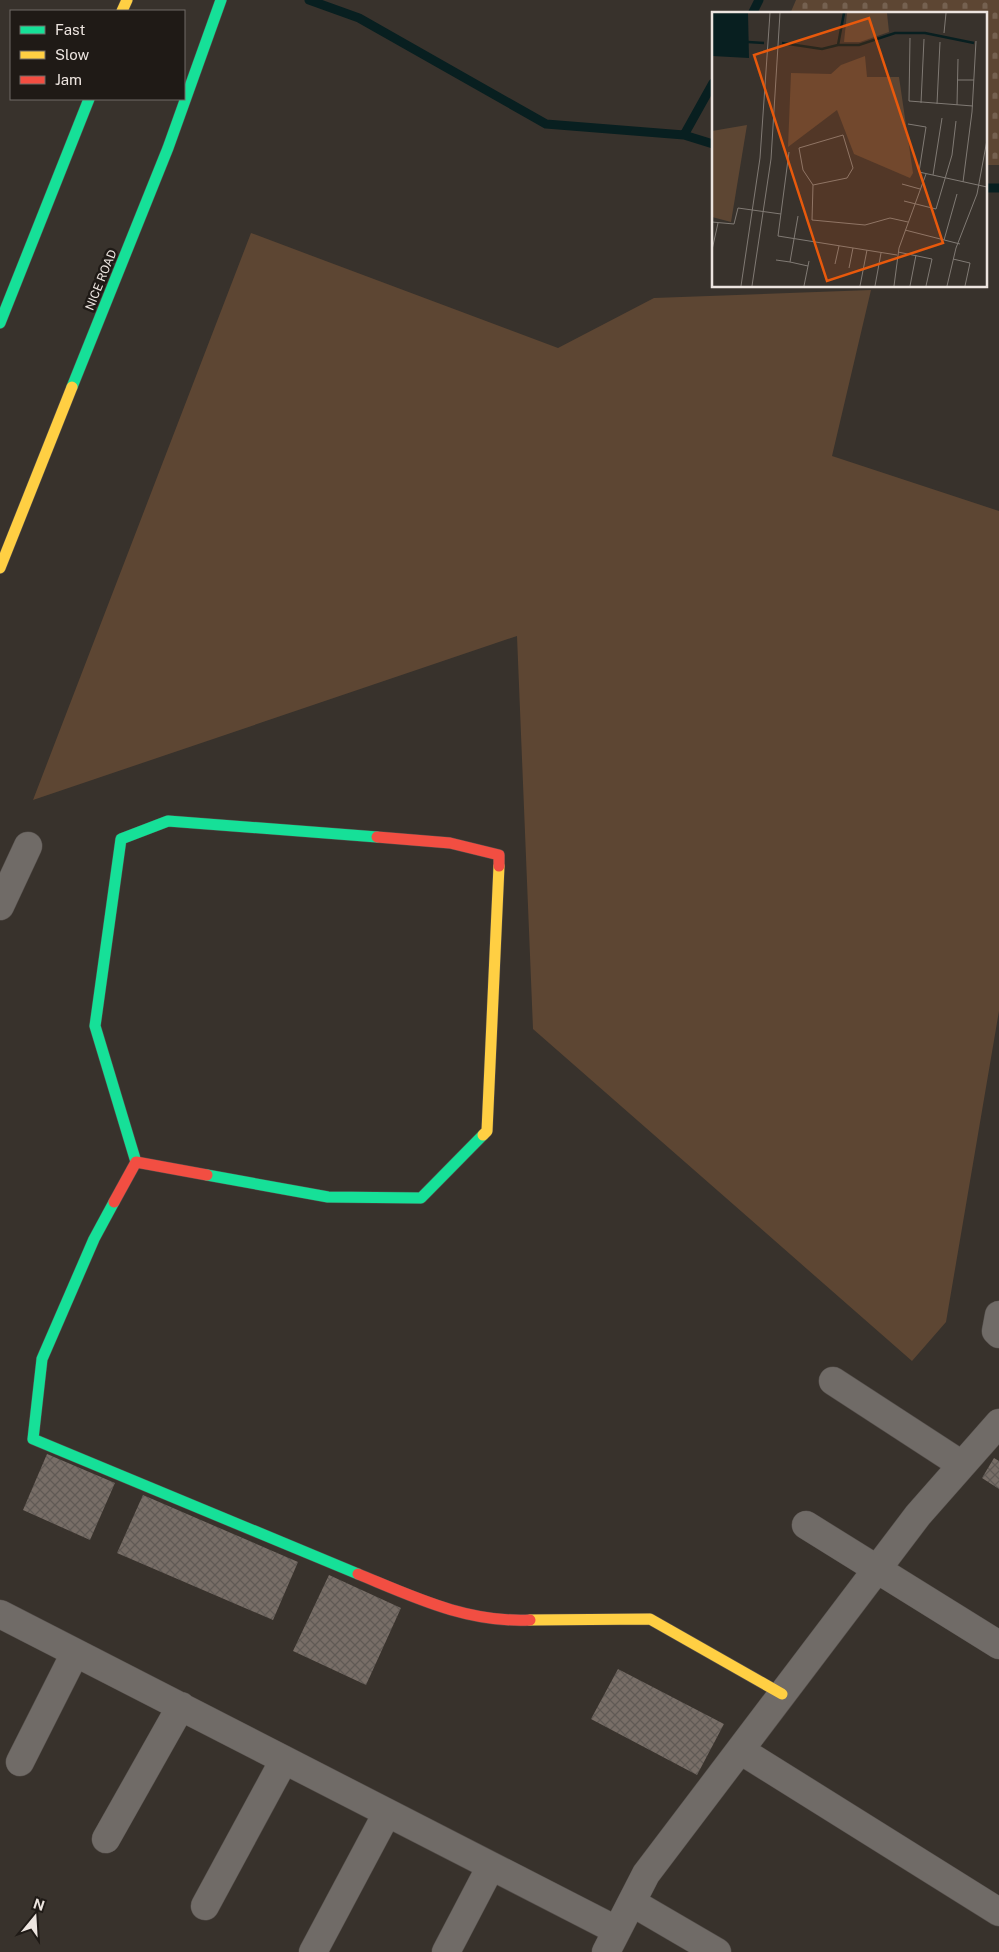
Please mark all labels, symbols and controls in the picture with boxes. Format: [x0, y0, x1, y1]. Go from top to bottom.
legend [10, 10, 185, 100]
inset map [712, 12, 986, 288]
text: Fast [55, 21, 85, 38]
text: Slow [55, 46, 90, 63]
text: Jam [55, 71, 82, 88]
street label: NICE ROAD [82, 248, 120, 312]
north arrow [10, 1892, 60, 1942]
text: N [31, 1895, 47, 1914]

